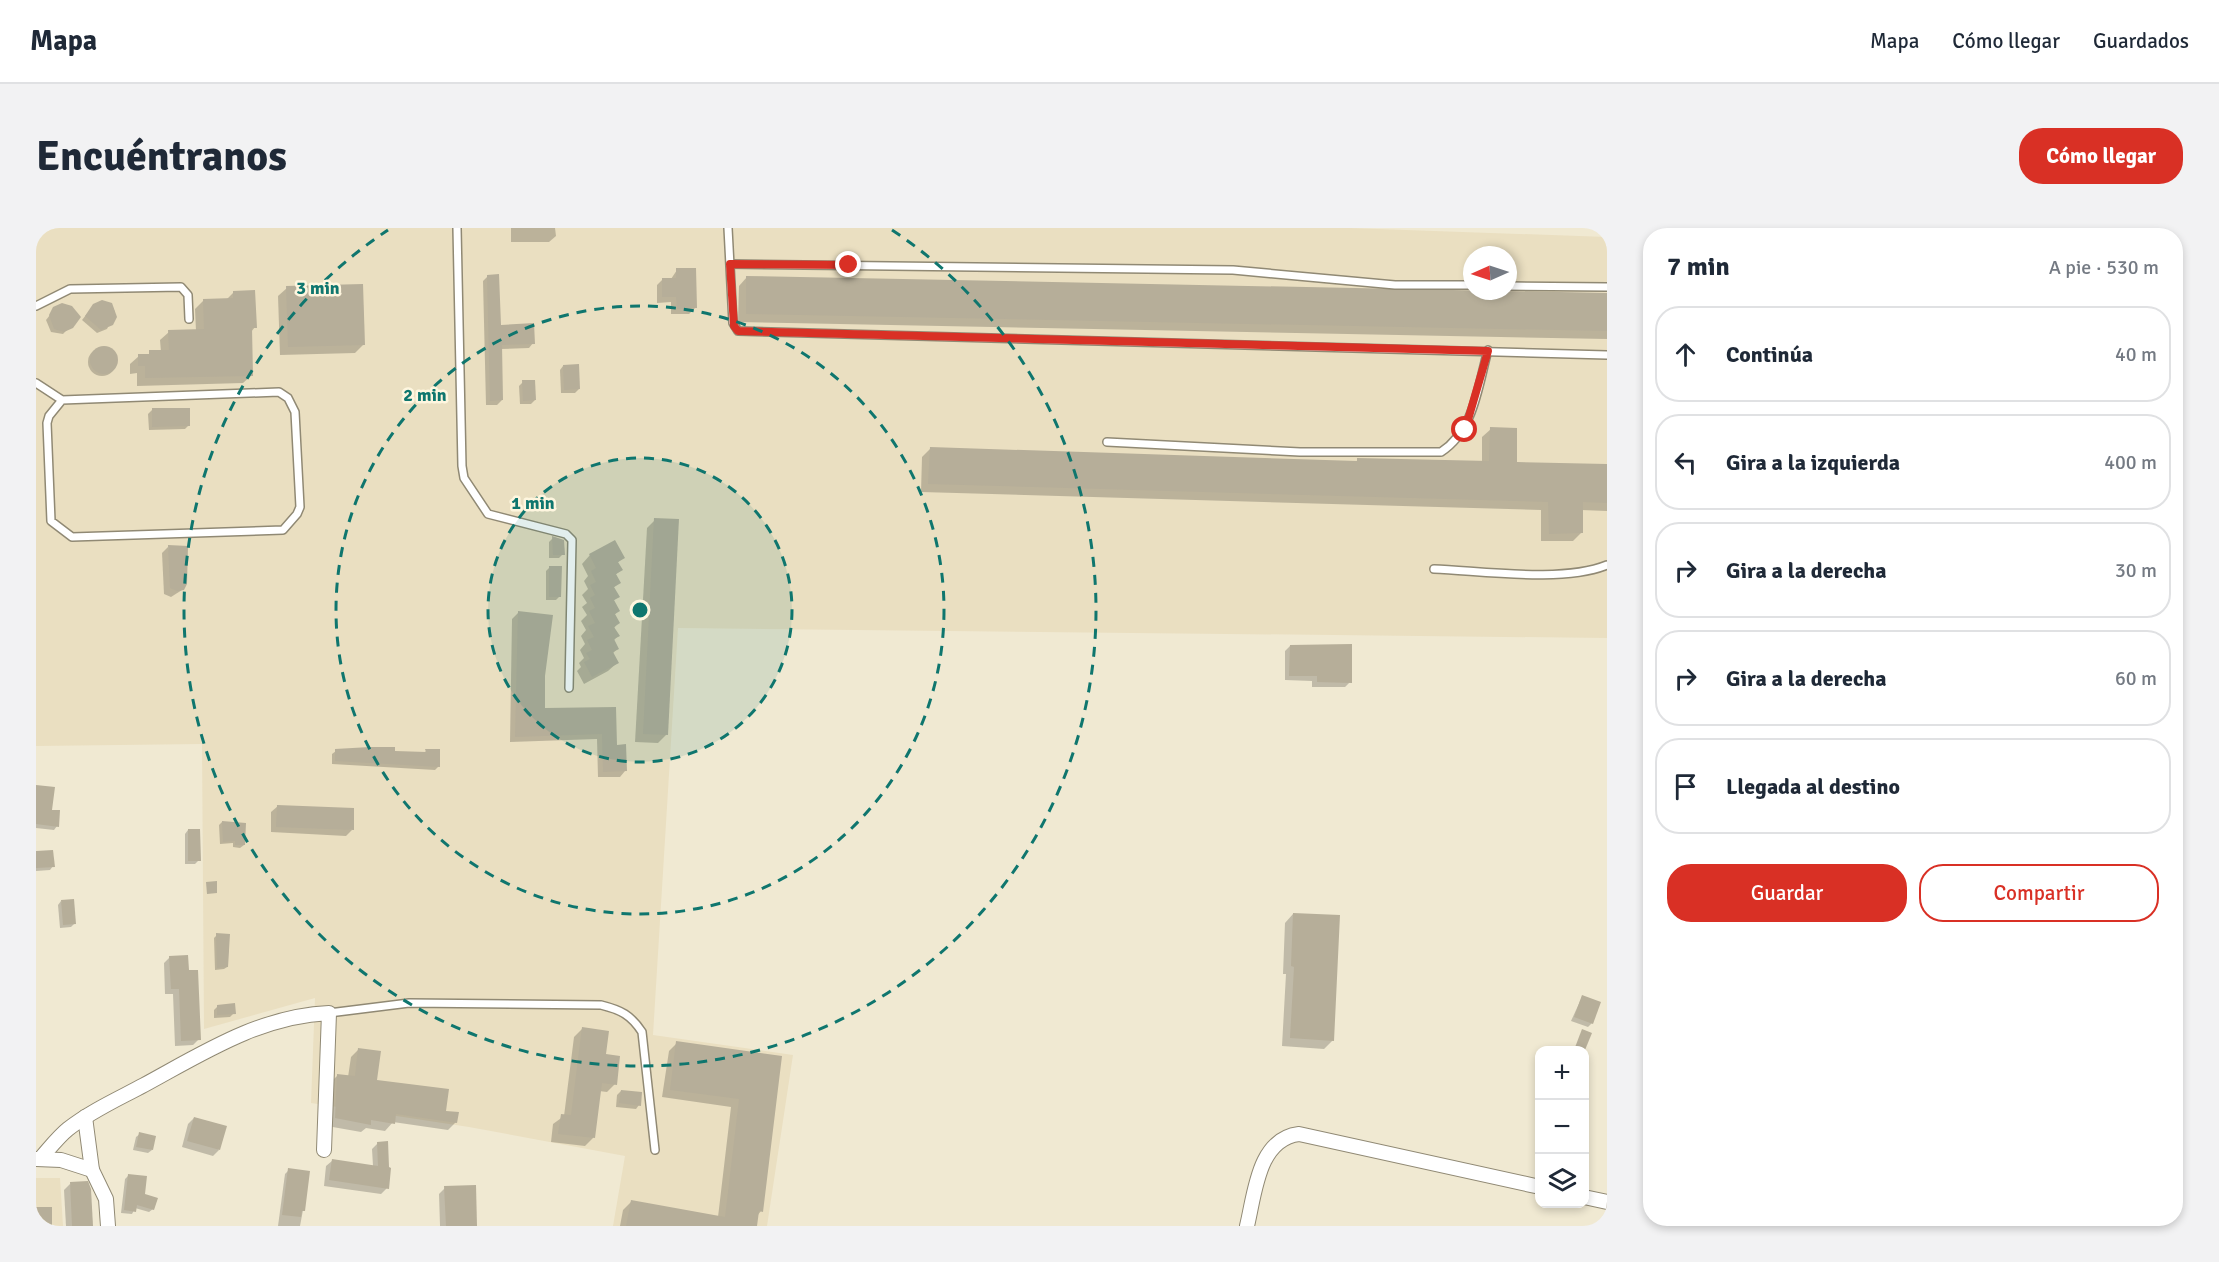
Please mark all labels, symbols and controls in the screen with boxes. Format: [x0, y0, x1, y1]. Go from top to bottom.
text: Mapa [30, 24, 97, 58]
text: Mapa [1870, 28, 1919, 54]
text: Cómo llegar [1952, 28, 2060, 54]
text: Guardados [2093, 28, 2189, 54]
button: Cómo llegar [2019, 128, 2183, 184]
text: Encuéntranos [36, 131, 287, 182]
north arrow [1463, 246, 1517, 300]
route end [835, 251, 861, 277]
text: 7 min [1667, 251, 1730, 283]
text: A pie · 530 m [2049, 255, 2159, 280]
text: 3 min [296, 277, 340, 299]
icon: ahead [1669, 338, 1702, 371]
text: Continúa [1726, 341, 1813, 368]
text: 40 m [2115, 342, 2157, 367]
text: 2 min [403, 384, 447, 406]
route start [1451, 416, 1477, 442]
icon: left [1669, 446, 1702, 479]
text: Gira a la izquierda [1726, 449, 1900, 476]
text: 400 m [2104, 450, 2157, 475]
text: 1 min [511, 492, 555, 514]
icon: right [1669, 554, 1702, 587]
text: Gira a la derecha [1726, 557, 1887, 584]
text: 30 m [2115, 558, 2157, 583]
centre of rings [630, 600, 650, 620]
icon: right [1669, 662, 1702, 695]
text: Gira a la derecha [1726, 665, 1887, 692]
text: 60 m [2115, 666, 2157, 691]
icon: arrive [1669, 770, 1702, 803]
text: Llegada al destino [1726, 773, 1900, 800]
button: Guardar [1667, 864, 1907, 922]
button: Compartir [1919, 864, 2159, 922]
map controls [1535, 1046, 1589, 1208]
button: + [1535, 1046, 1589, 1100]
button: − [1535, 1100, 1589, 1154]
button: layers [1535, 1154, 1589, 1208]

